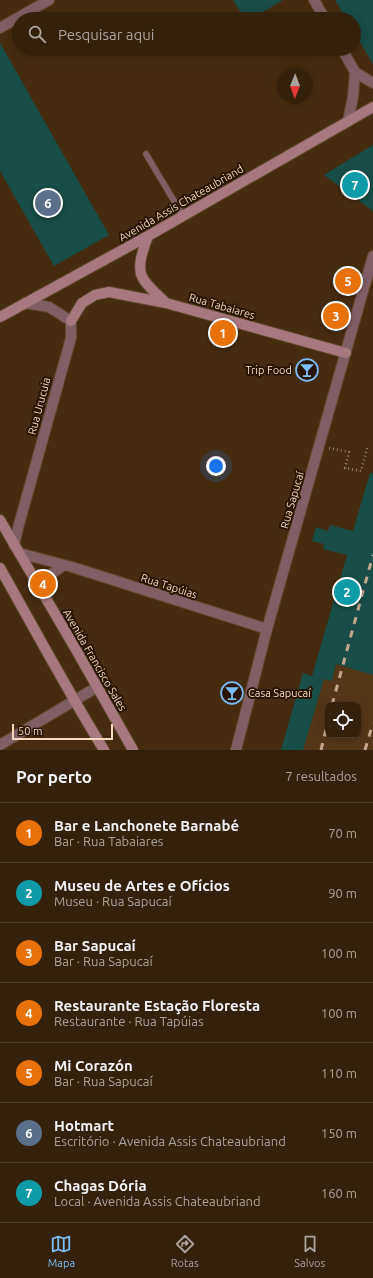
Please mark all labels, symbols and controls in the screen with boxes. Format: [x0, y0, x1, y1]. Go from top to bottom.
search box [12, 12, 361, 56]
icon: search [26, 23, 48, 45]
text: Pesquisar aqui [58, 26, 154, 43]
north arrow [277, 68, 313, 104]
street label: Avenida Assis Chateaubriand [117, 162, 245, 244]
pin: 7 [342, 170, 368, 200]
pin: 6 [35, 188, 61, 218]
pin: 5 [335, 266, 361, 296]
street label: Rua Tabaiares [188, 291, 257, 321]
pin: 3 [323, 301, 349, 331]
pin: 1 [210, 318, 236, 348]
bar icon: Trip Food [294, 357, 320, 383]
place label: Trip Food [245, 364, 292, 376]
street label: Rua Urucuia [26, 376, 52, 436]
your location [206, 456, 226, 476]
street label: Rua Sapucaí [278, 470, 306, 530]
pin: 4 [30, 569, 56, 599]
street label: Rua Tapúias [139, 571, 199, 601]
pin: 2 [334, 577, 360, 607]
street label: Avenida Francisco Sales [61, 607, 129, 713]
bar icon: Casa Sapucaí [219, 680, 245, 706]
place label: Casa Sapucaí [248, 687, 311, 699]
map controls [325, 702, 361, 738]
button: locate [325, 702, 361, 738]
scale bar [12, 722, 113, 741]
text: 50 m [18, 725, 42, 737]
text: Por perto [16, 767, 92, 786]
text: 7 resultados [286, 769, 357, 783]
text: Bar e Lanchonete Barnabé [54, 817, 239, 834]
text: 1 [25, 826, 33, 840]
text: 70 m [328, 826, 357, 840]
text: Bar · Rua Tabaiares [54, 834, 163, 848]
text: Museu de Artes e Ofícios [54, 877, 230, 894]
text: 2 [25, 886, 33, 900]
text: 90 m [328, 886, 357, 900]
text: Museu · Rua Sapucaí [54, 894, 172, 908]
text: Bar Sapucaí [54, 937, 136, 954]
text: 3 [25, 946, 33, 960]
text: 100 m [321, 946, 357, 960]
text: Bar · Rua Sapucaí [54, 954, 153, 968]
text: Restaurante Estação Floresta [54, 997, 260, 1014]
text: 4 [25, 1006, 33, 1020]
text: 100 m [321, 1006, 357, 1020]
text: Restaurante · Rua Tapúias [54, 1014, 204, 1028]
text: Mi Corazón [54, 1057, 133, 1074]
text: 5 [25, 1066, 33, 1080]
text: 110 m [321, 1066, 357, 1080]
text: Bar · Rua Sapucaí [54, 1074, 153, 1088]
text: Hotmart [54, 1117, 114, 1134]
text: 6 [25, 1126, 33, 1140]
text: 150 m [321, 1126, 357, 1140]
text: Escritório · Avenida Assis Chateaubriand [54, 1134, 286, 1148]
text: Chagas Dória [54, 1177, 147, 1194]
text: 7 [25, 1186, 33, 1200]
text: 160 m [321, 1186, 357, 1200]
text: Local · Avenida Assis Chateaubriand [54, 1194, 261, 1208]
tab: Mapa [48, 1233, 75, 1269]
tab: Rotas [171, 1233, 199, 1269]
tab: Salvos [294, 1233, 325, 1269]

